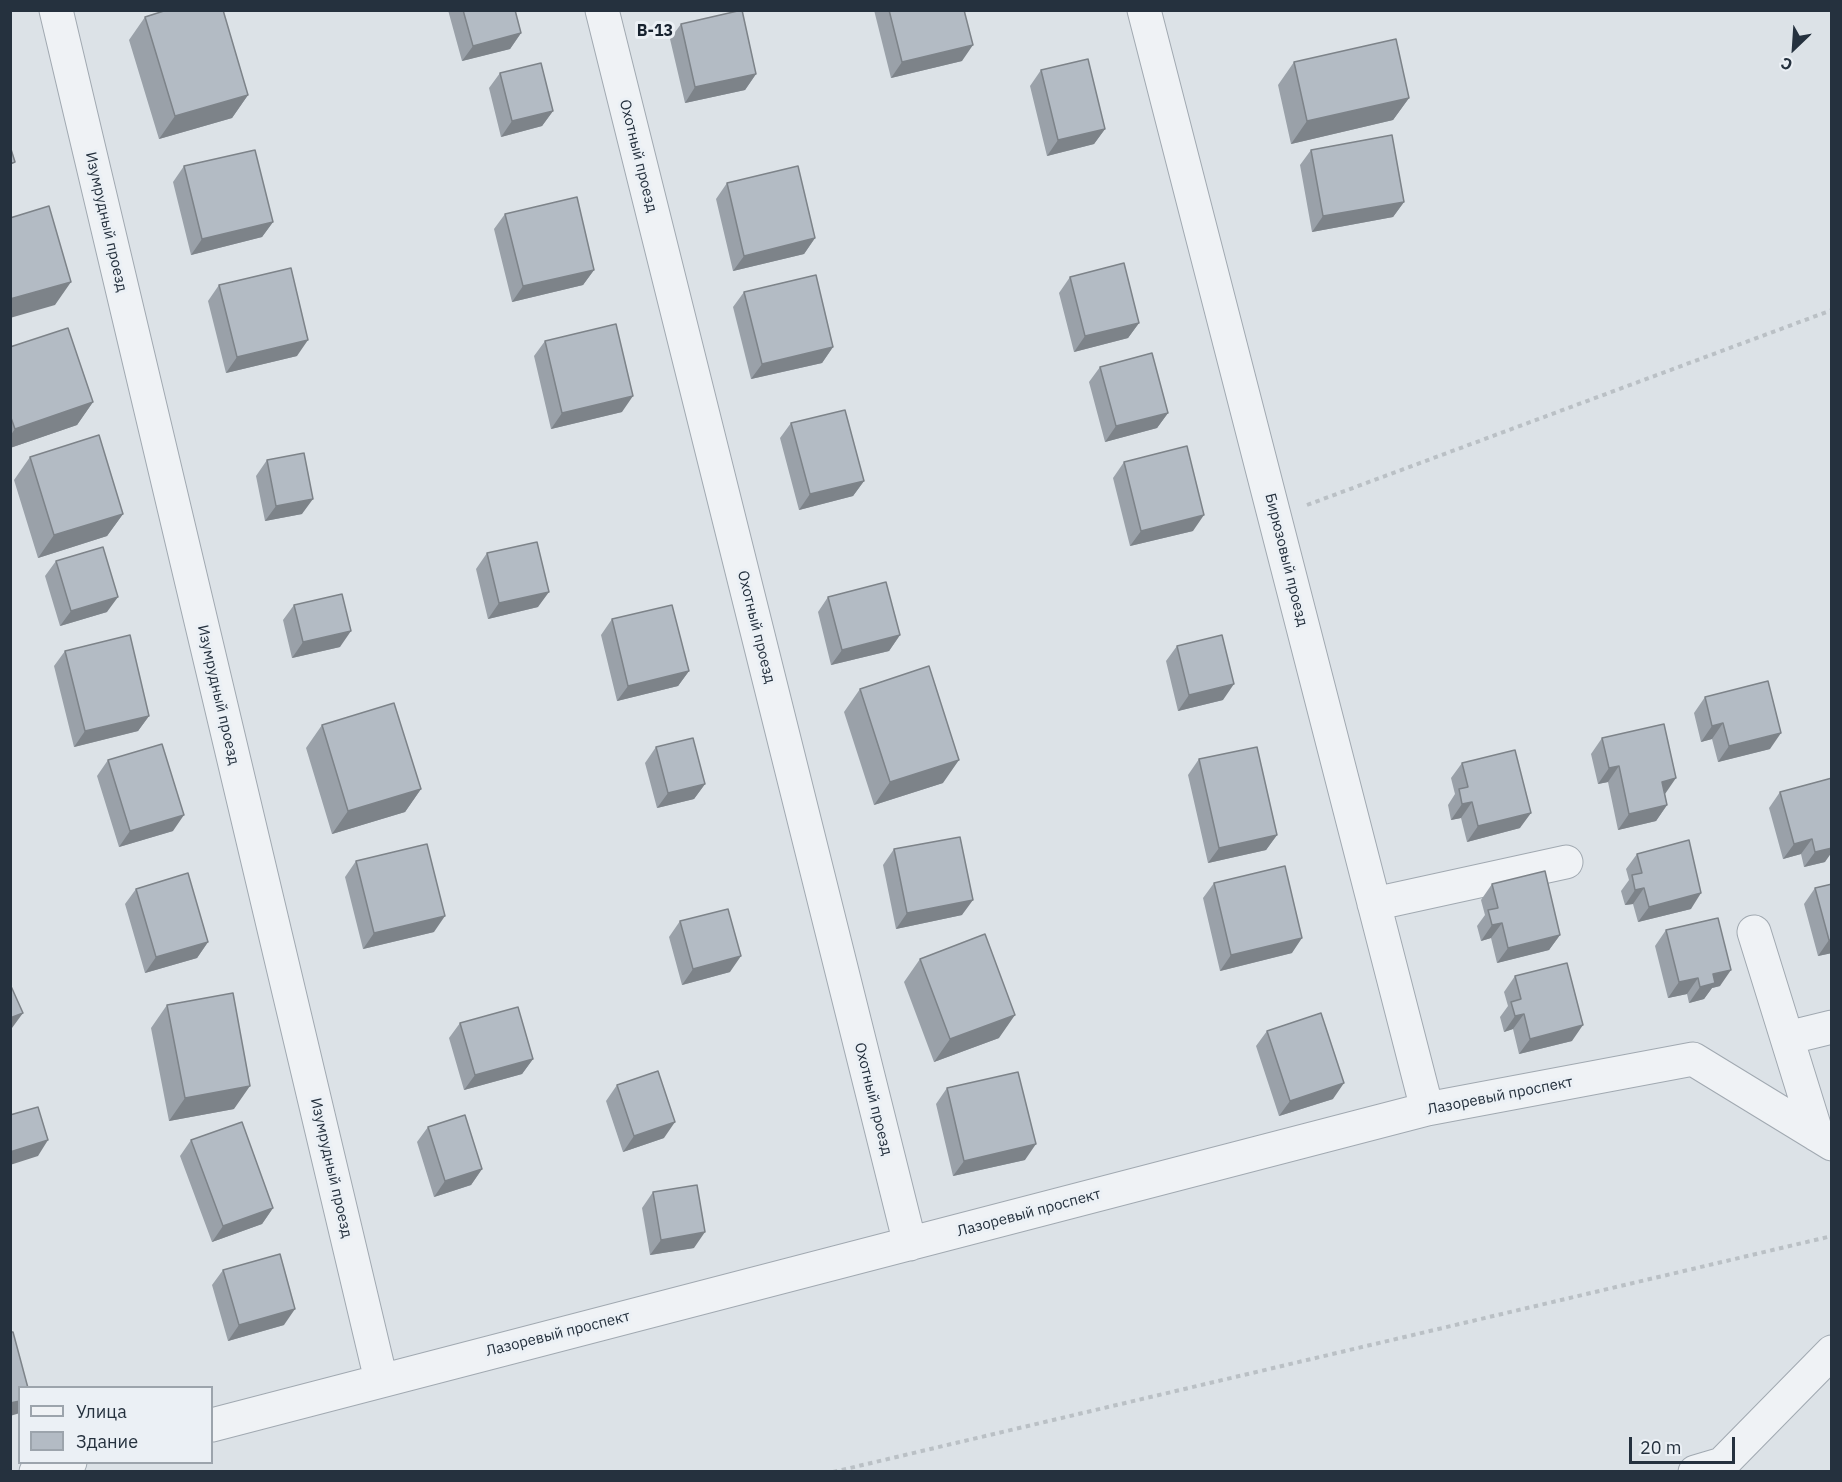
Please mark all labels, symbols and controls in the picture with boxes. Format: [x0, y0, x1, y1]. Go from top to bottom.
north arrow [1764, 18, 1824, 78]
district label: В-13 [637, 21, 673, 41]
text: С [1777, 53, 1795, 76]
street label: Охотный проезд [615, 98, 661, 214]
street label: Изумрудный проезд [81, 150, 131, 294]
street label: Бирюзовый проезд [1261, 492, 1311, 628]
street label: Охотный проезд [733, 569, 779, 685]
street label: Изумрудный проезд [193, 623, 243, 767]
street label: Охотный проезд [850, 1041, 896, 1157]
street label: Лазоревый проспект [1426, 1073, 1574, 1119]
street label: Изумрудный проезд [306, 1096, 356, 1240]
street label: Лазоревый проспект [955, 1185, 1103, 1241]
street label: Лазоревый проспект [484, 1307, 632, 1361]
legend [18, 1386, 213, 1464]
text: Улица [76, 1400, 127, 1423]
scale bar [1632, 1425, 1738, 1463]
text: Здание [76, 1430, 138, 1453]
text: 20 m [1640, 1436, 1682, 1459]

